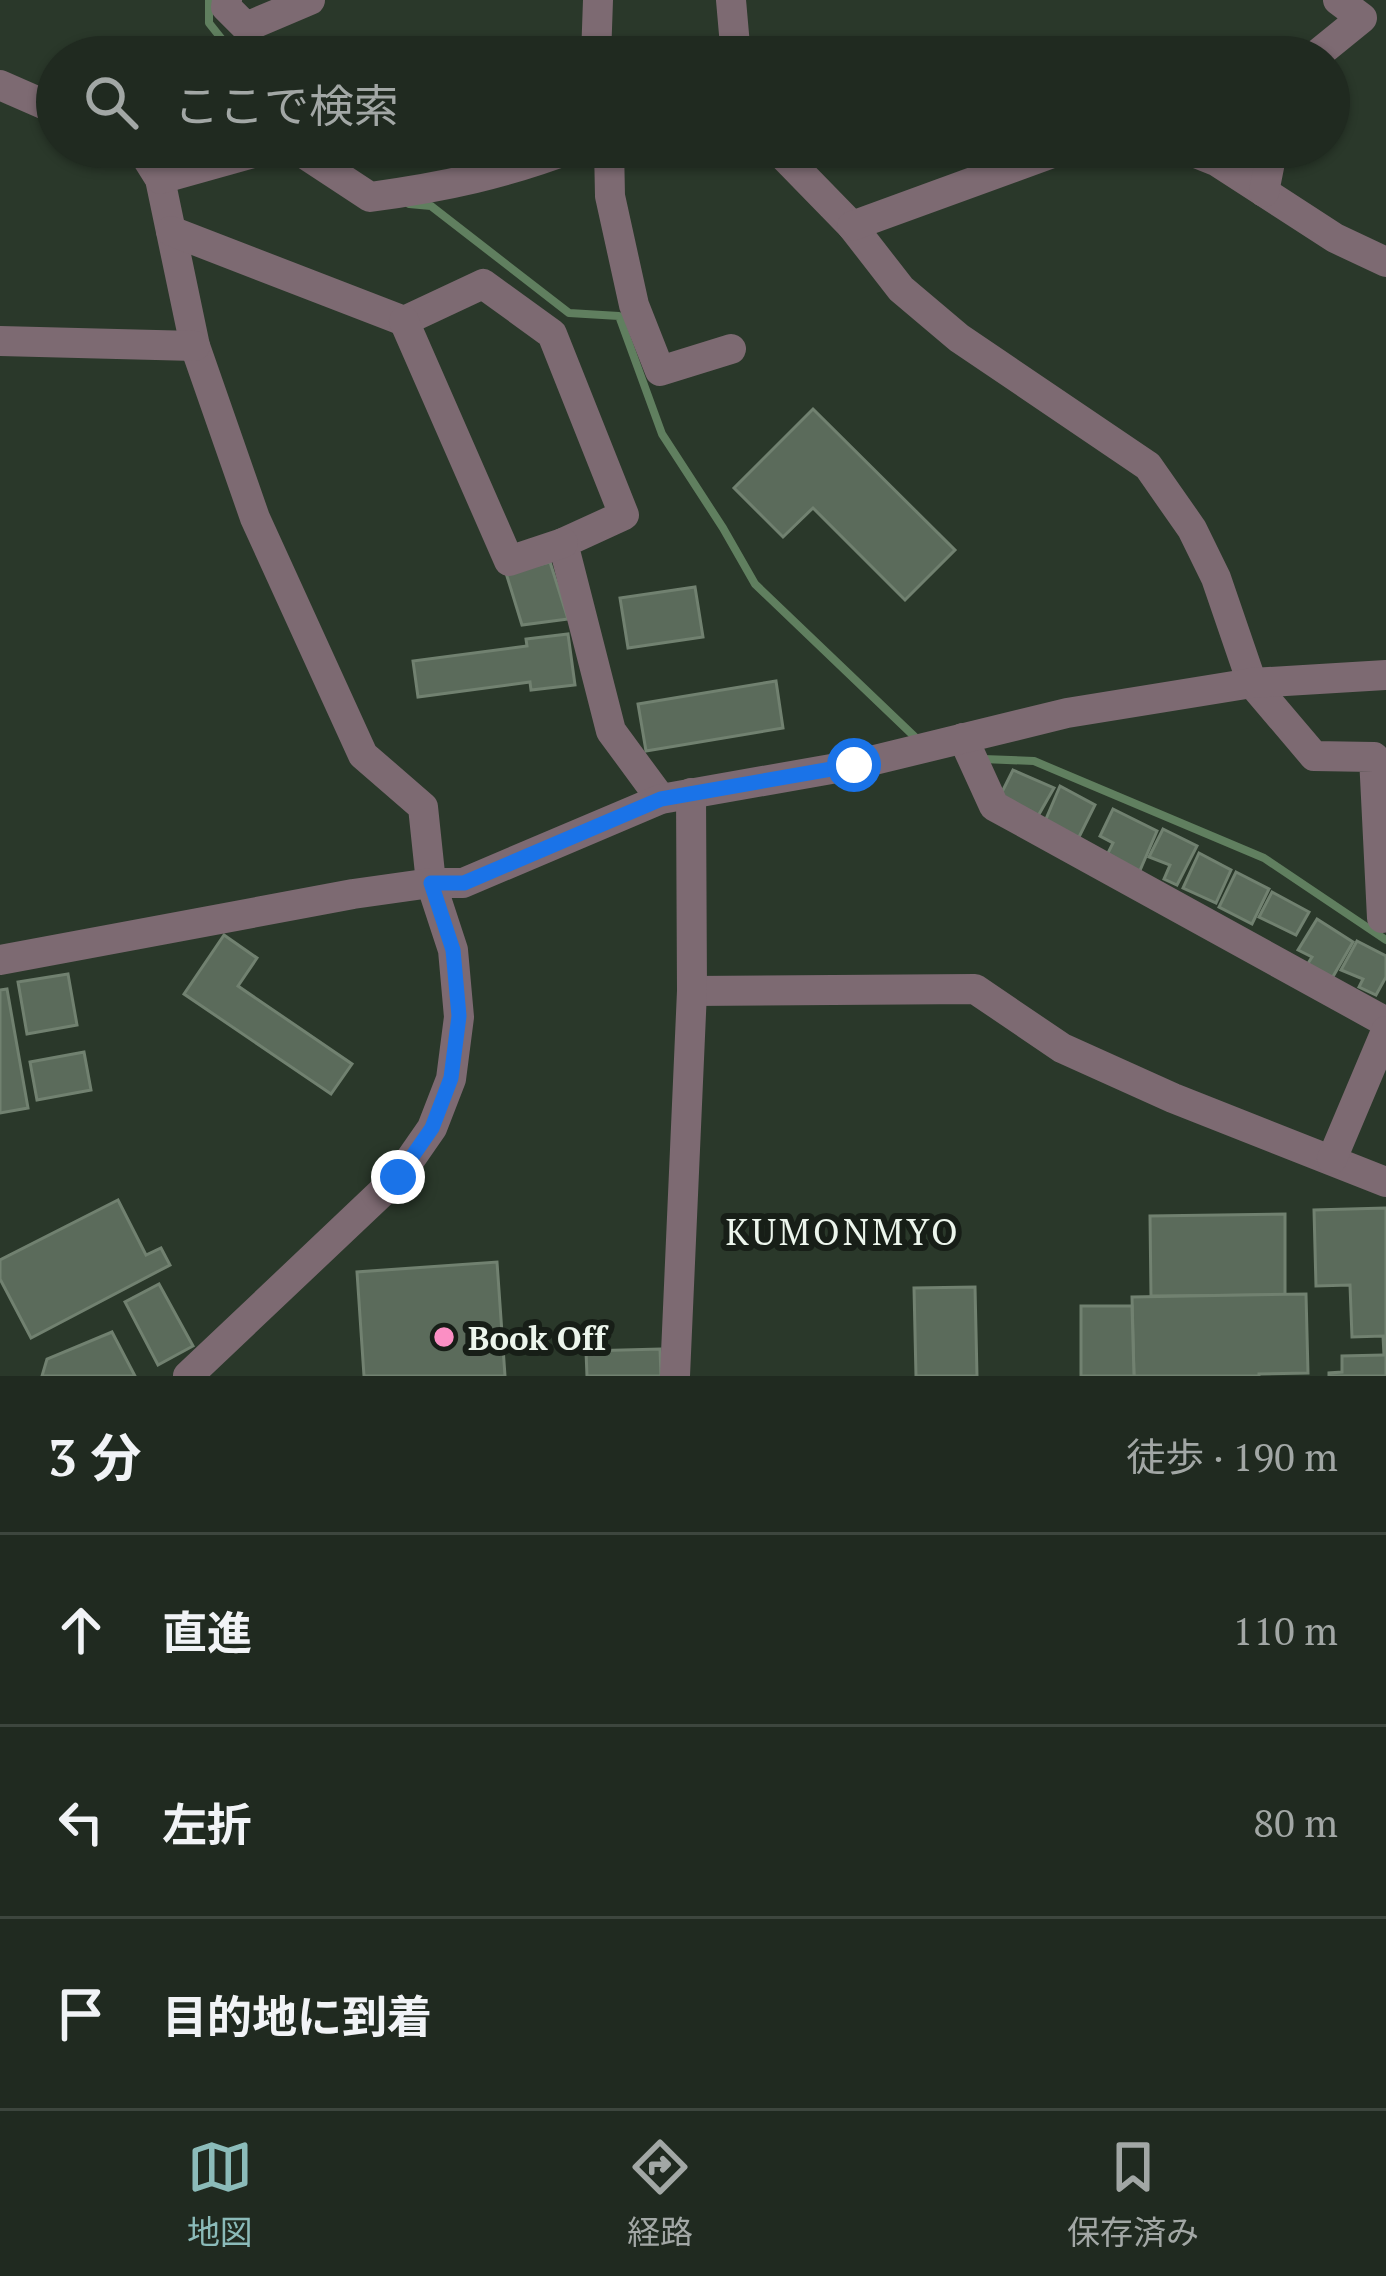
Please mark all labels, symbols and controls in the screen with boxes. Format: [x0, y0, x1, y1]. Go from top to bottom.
search box [36, 36, 1350, 168]
icon: search [78, 69, 144, 135]
text: ここで検索 [174, 75, 399, 135]
route start [827, 738, 881, 792]
route end [371, 1150, 425, 1204]
district label: KUMONMYO [725, 1208, 961, 1255]
place label: Book Off [468, 1316, 609, 1359]
marker: Book Off [431, 1324, 457, 1350]
text: 3 分 [48, 1423, 142, 1491]
text: 徒歩 · 190 m [1126, 1430, 1338, 1482]
icon: ahead [48, 1597, 114, 1663]
text: 直進 [162, 1602, 252, 1662]
text: 110 m [1233, 1604, 1338, 1656]
icon: left [48, 1789, 114, 1855]
text: 左折 [162, 1794, 252, 1854]
text: 80 m [1253, 1796, 1338, 1848]
icon: arrive [48, 1981, 114, 2047]
text: 目的地に到着 [162, 1986, 432, 2046]
tab: 地図 [187, 2134, 253, 2254]
tab: 経路 [627, 2134, 693, 2254]
tab: 保存済み [1067, 2134, 1199, 2254]

